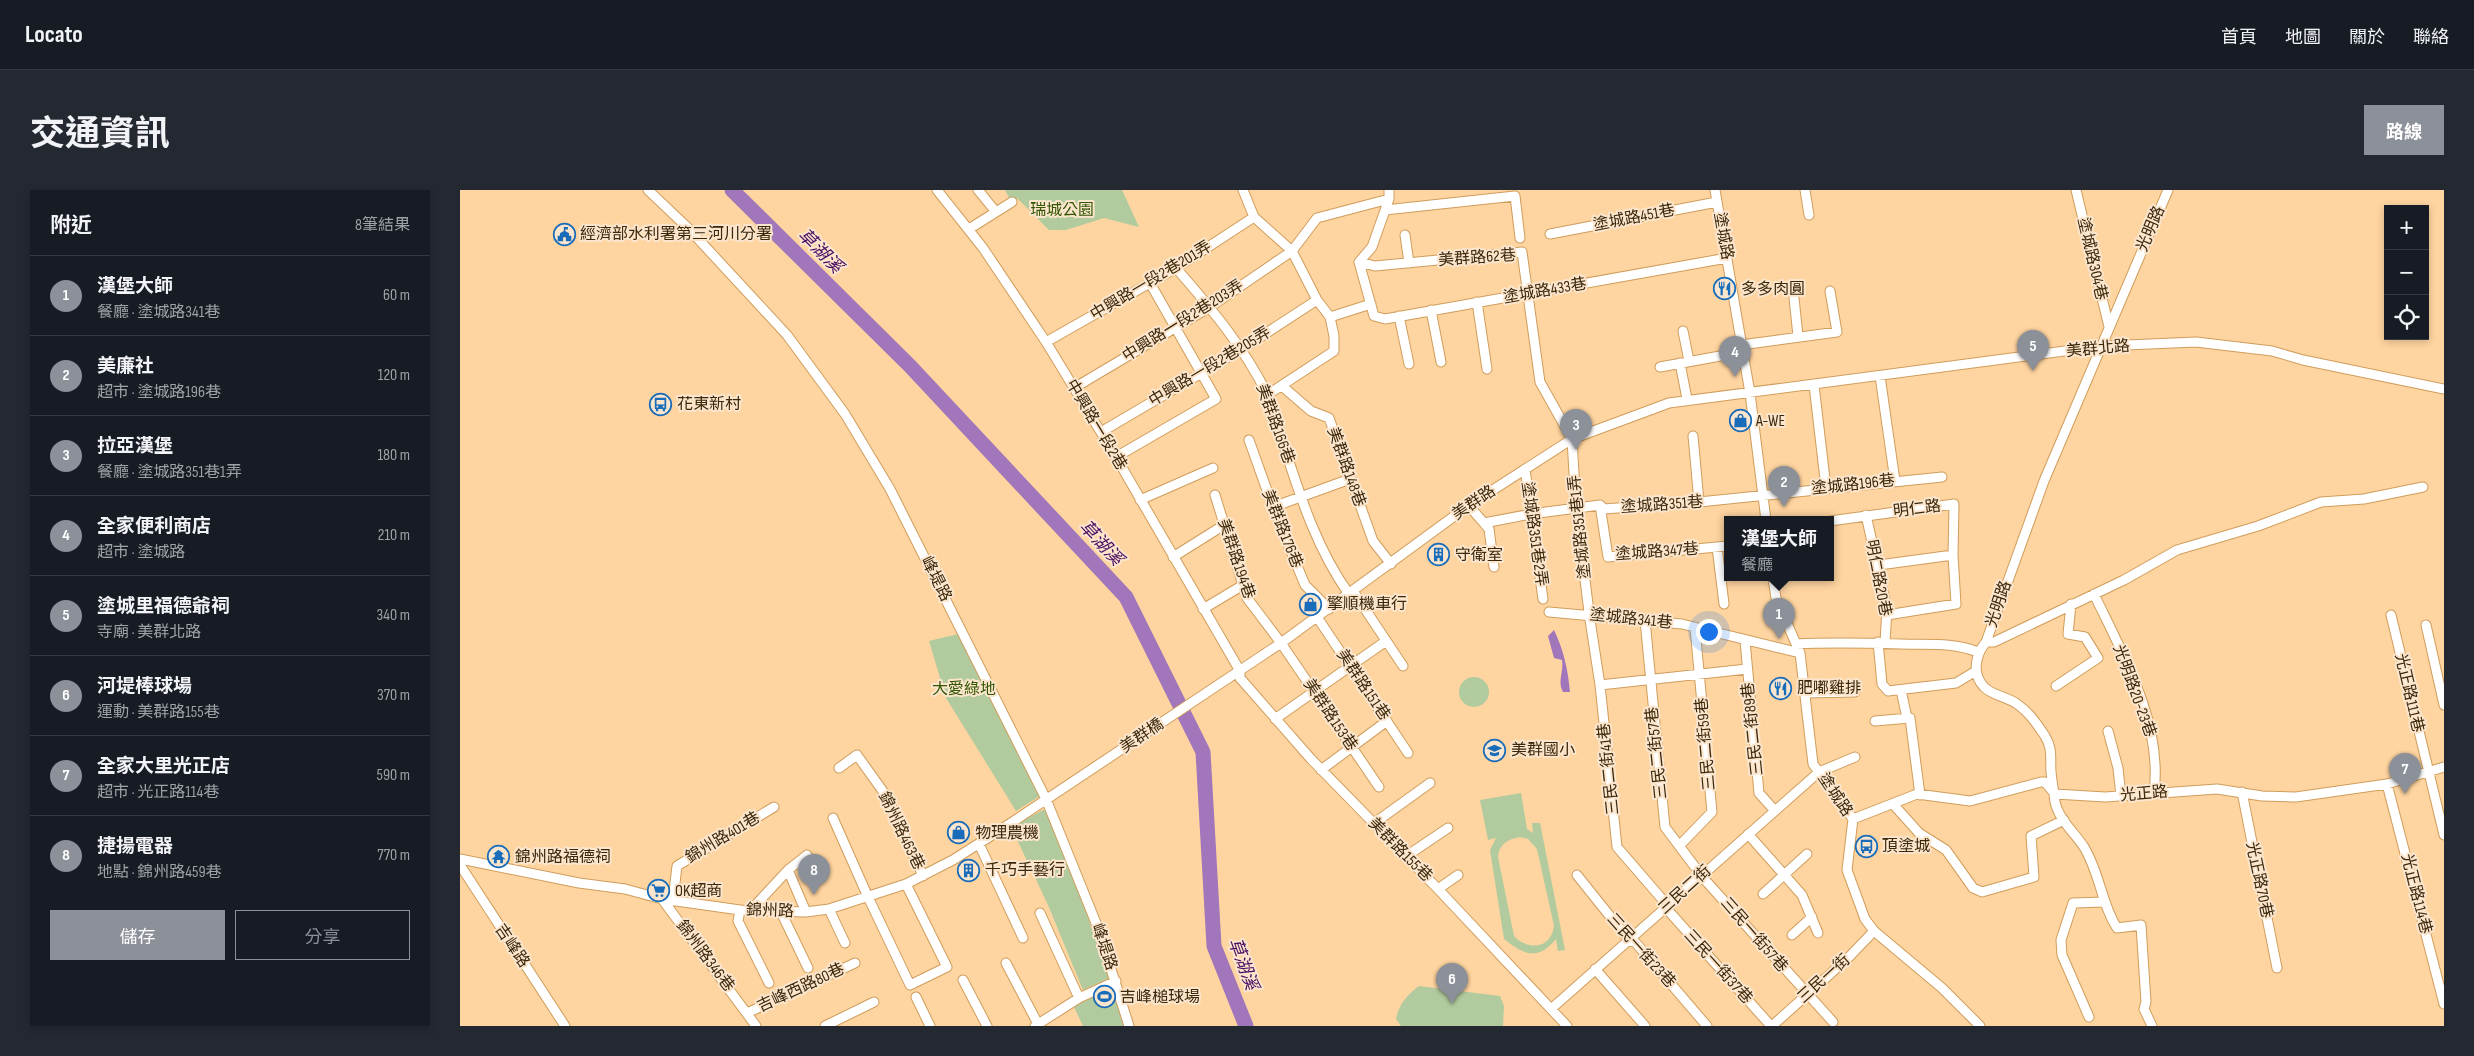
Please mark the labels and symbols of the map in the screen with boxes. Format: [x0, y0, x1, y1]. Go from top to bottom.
park label: 瑞城公園 [1030, 201, 1094, 220]
street label: 塗城路451巷 [1592, 201, 1676, 235]
street label: 光明路 [2133, 203, 2169, 255]
street label: 塗城路 [1709, 211, 1737, 261]
street label: 塗城路304巷 [2073, 216, 2111, 302]
public building icon: 經濟部水利署第三河川分署 [552, 222, 576, 246]
water label: 草湖溪 [793, 224, 849, 280]
place label: 經濟部水利署第三河川分署 [580, 225, 772, 244]
street label: 中興路一段2巷201弄 [1087, 237, 1215, 325]
street label: 美群路62巷 [1438, 246, 1516, 270]
street label: 塗城路433巷 [1502, 274, 1588, 308]
street label: 中興路一段2巷203弄 [1119, 276, 1247, 366]
restaurant icon: 多多肉圓 [1713, 277, 1737, 301]
place label: 多多肉圓 [1741, 280, 1805, 299]
street label: 中興路一段2巷205弄 [1146, 323, 1274, 411]
pin: 5 [2017, 330, 2049, 371]
pin: 4 [1719, 336, 1751, 377]
street label: 美群北路 [2065, 337, 2131, 361]
street label: 中興路一段2巷 [1061, 376, 1131, 474]
street label: 美群路166巷 [1252, 381, 1298, 467]
bus stop icon: 花東新村 [649, 392, 673, 416]
place label: 花東新村 [677, 395, 741, 414]
pin: 3 [1560, 409, 1592, 450]
shop icon: A-WE [1728, 409, 1752, 433]
place label: A-WE [1755, 412, 1785, 431]
street label: 美群路148巷 [1323, 425, 1369, 509]
pin: 2 [1768, 466, 1800, 507]
street label: 塗城路196巷 [1810, 471, 1896, 499]
street label: 塗城路351巷1弄 [1565, 474, 1595, 580]
street label: 塗城路351巷2弄 [1517, 481, 1551, 587]
street label: 美群路 [1449, 482, 1499, 524]
street label: 美群路176巷 [1258, 487, 1306, 571]
street label: 塗城路351巷 [1620, 493, 1704, 517]
street label: 明仁路 [1892, 497, 1942, 521]
water label: 草湖溪 [1075, 516, 1129, 572]
street label: 美群路194巷 [1213, 516, 1259, 602]
street label: 明仁路20巷 [1861, 538, 1895, 618]
street label: 塗城路347巷 [1615, 540, 1699, 564]
building icon: 守衛室 [1427, 543, 1451, 567]
place label: 守衛室 [1455, 546, 1503, 565]
street label: 峰堤路 [917, 553, 955, 605]
street label: 光明路 [1982, 578, 2016, 630]
shop icon: 擎順機車行 [1299, 592, 1323, 616]
place label: 擎順機車行 [1327, 595, 1407, 614]
pin: 1 [1763, 598, 1795, 639]
street label: 塗城路341巷 [1589, 605, 1673, 633]
your location [1696, 619, 1722, 645]
street label: 光明路20-23巷 [2108, 642, 2160, 740]
street label: 美群路151巷 [1332, 646, 1394, 724]
street label: 光正路111巷 [2391, 651, 2427, 735]
street label: 美群路153巷 [1299, 675, 1361, 755]
restaurant icon: 肥嘟雞排 [1769, 676, 1793, 700]
place label: 肥嘟雞排 [1797, 679, 1861, 698]
park label: 大愛綠地 [932, 680, 996, 699]
street label: 三民二街89巷 [1739, 681, 1767, 777]
street label: 三民二街59巷 [1692, 697, 1720, 791]
street label: 三民二街57巷 [1643, 706, 1671, 800]
street label: 美群橋 [1117, 715, 1167, 757]
street label: 三民二街41巷 [1595, 722, 1623, 816]
school or university icon: 美群國小 [1483, 738, 1507, 762]
place label: 美群國小 [1511, 741, 1575, 760]
pin: 7 [2389, 753, 2421, 794]
street label: 塗城路 [1814, 770, 1856, 820]
street label: 光正路 [2119, 782, 2169, 806]
street label: 錦州路463巷 [874, 789, 928, 873]
street label: 錦州路401巷 [682, 808, 764, 868]
street label: 美群路155巷 [1364, 814, 1436, 886]
shop icon: 物理農機 [947, 821, 971, 845]
place label: 物理農機 [975, 824, 1039, 843]
bus stop icon: 頂塗城 [1854, 834, 1878, 858]
place label: 頂塗城 [1882, 837, 1930, 856]
street label: 光正路70巷 [2242, 840, 2276, 920]
temple icon: 錦州路福德祠 [487, 845, 511, 869]
place label: 錦州路福德祠 [515, 848, 611, 867]
street label: 光正路114巷 [2397, 852, 2435, 936]
pin: 8 [798, 854, 830, 895]
building icon: 千巧手藝行 [957, 858, 981, 882]
place label: 千巧手藝行 [985, 861, 1065, 880]
street label: 三民二街 [1655, 862, 1715, 918]
supermarket icon: OK超商 [647, 879, 671, 903]
place label: OK超商 [675, 882, 722, 901]
street label: 三民一街57巷 [1716, 894, 1792, 976]
street label: 錦州路 [746, 901, 794, 921]
street label: 三民一街23巷 [1603, 910, 1679, 992]
street label: 錦州路346巷 [672, 917, 738, 995]
street label: 吉峰路 [491, 921, 533, 971]
street label: 峰堤路 [1087, 921, 1121, 973]
street label: 三民一街37巷 [1680, 926, 1756, 1008]
water label: 草湖溪 [1224, 935, 1263, 996]
street label: 三民一街 [1794, 951, 1854, 1007]
street label: 吉峰西路80巷 [754, 959, 848, 1017]
pin: 6 [1436, 963, 1468, 1004]
sports icon: 吉峰槌球場 [1092, 985, 1116, 1009]
place label: 吉峰槌球場 [1120, 988, 1200, 1007]

